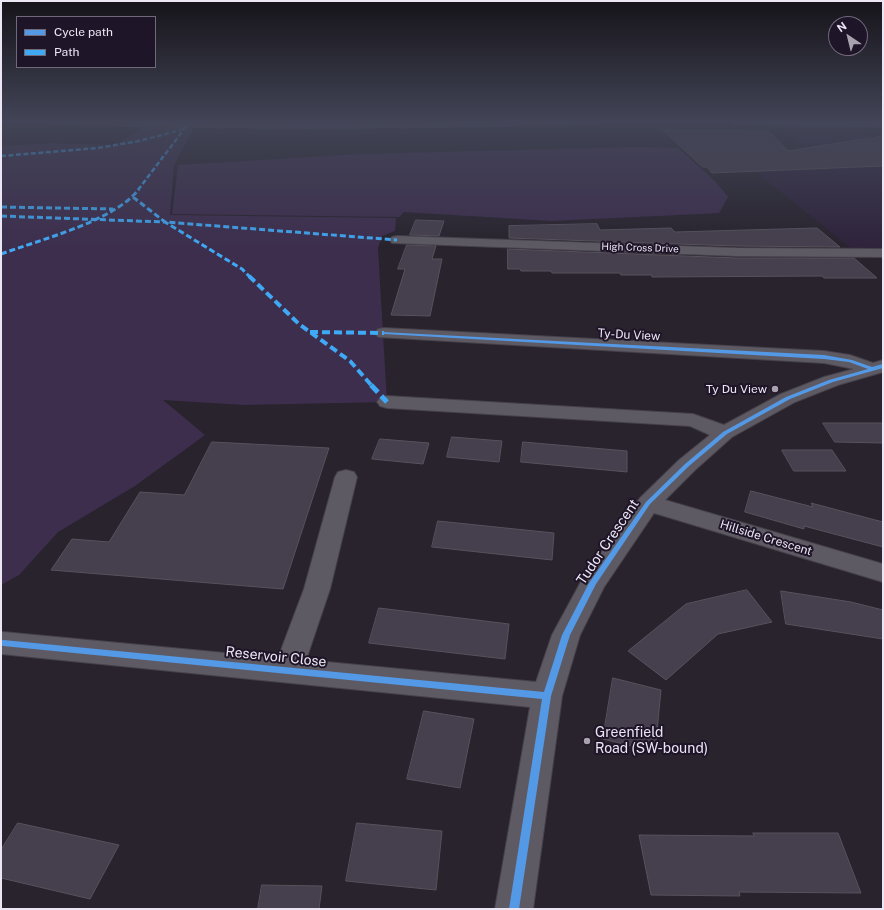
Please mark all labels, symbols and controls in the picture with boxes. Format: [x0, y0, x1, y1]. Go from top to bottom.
legend [16, 16, 156, 68]
north arrow [828, 16, 868, 56]
text: N [835, 20, 849, 34]
text: Cycle path [54, 25, 113, 39]
text: Path [54, 45, 80, 59]
street label: High Cross Drive [601, 241, 679, 255]
street label: Ty-Du View [597, 326, 661, 344]
place label: Ty Du View [706, 382, 767, 396]
marker: Ty Du View [770, 384, 780, 394]
street label: Tudor Crescent [573, 496, 643, 588]
street label: Hillside Crescent [718, 517, 814, 559]
street label: Reservoir Close [225, 643, 327, 671]
place label: Greenfield Road (SW-bound) [595, 725, 708, 758]
marker: Greenfield Road (SW-bound) [582, 736, 592, 746]

